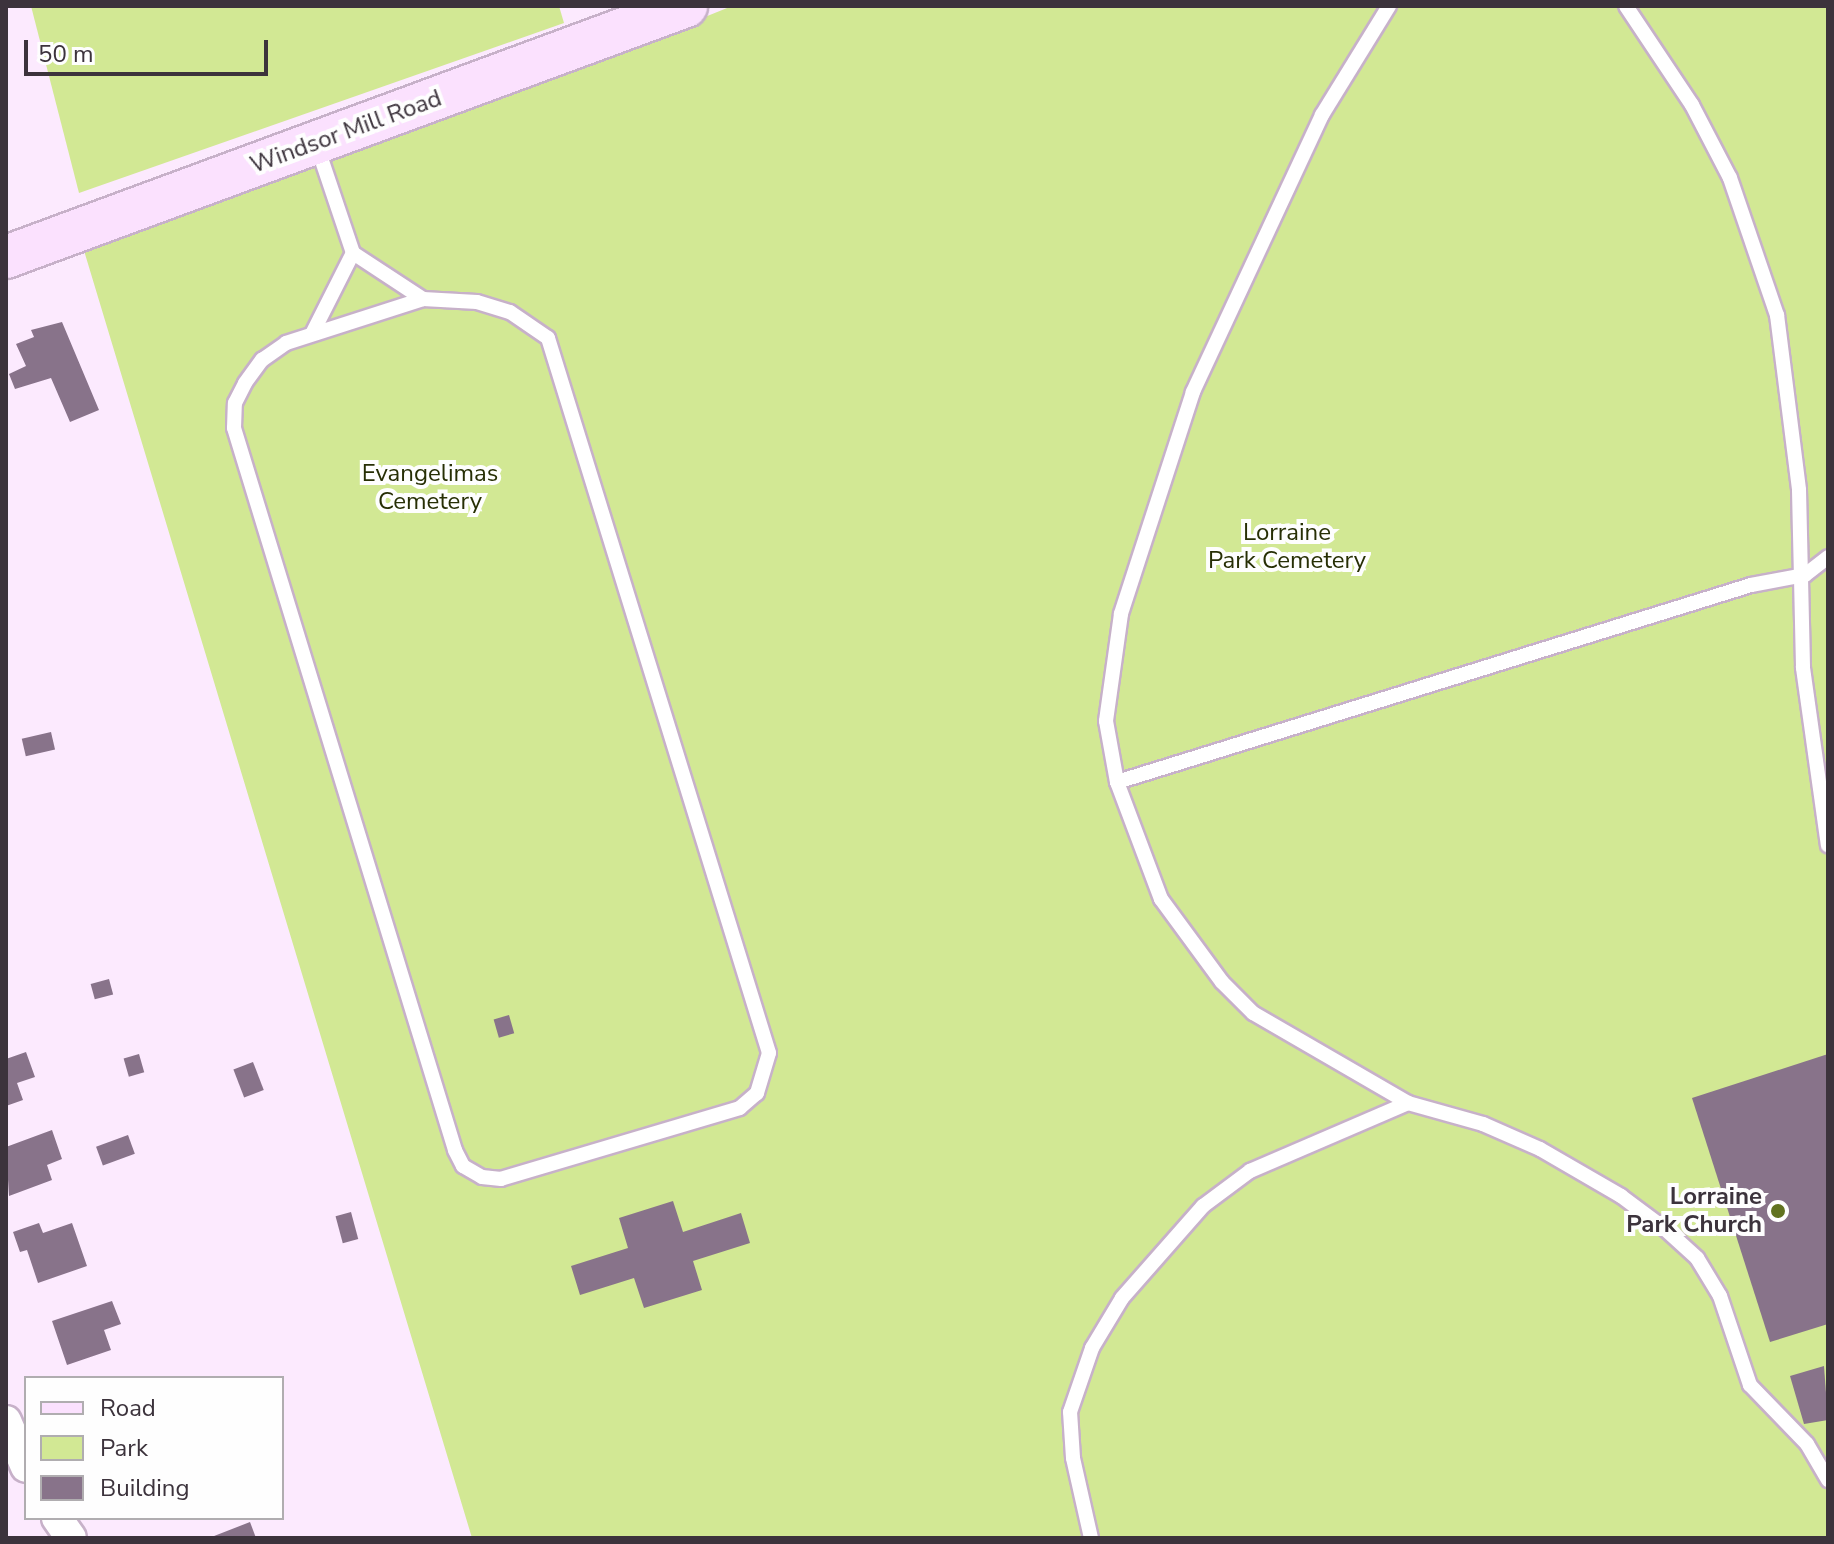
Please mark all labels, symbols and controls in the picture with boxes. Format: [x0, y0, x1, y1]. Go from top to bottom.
scale bar [28, 24, 272, 74]
text: 50 m [38, 38, 94, 70]
street label: Windsor Mill Road [246, 84, 446, 180]
park label: Evangelimas Cemetery [362, 460, 498, 516]
park label: Lorraine Park Cemetery [1208, 519, 1366, 575]
place label: Lorraine Park Church [1626, 1183, 1762, 1239]
marker: Lorraine Park Church [1769, 1202, 1787, 1220]
legend [24, 1376, 284, 1520]
text: Road [100, 1392, 156, 1424]
text: Park [100, 1432, 148, 1464]
text: Building [100, 1472, 190, 1504]

